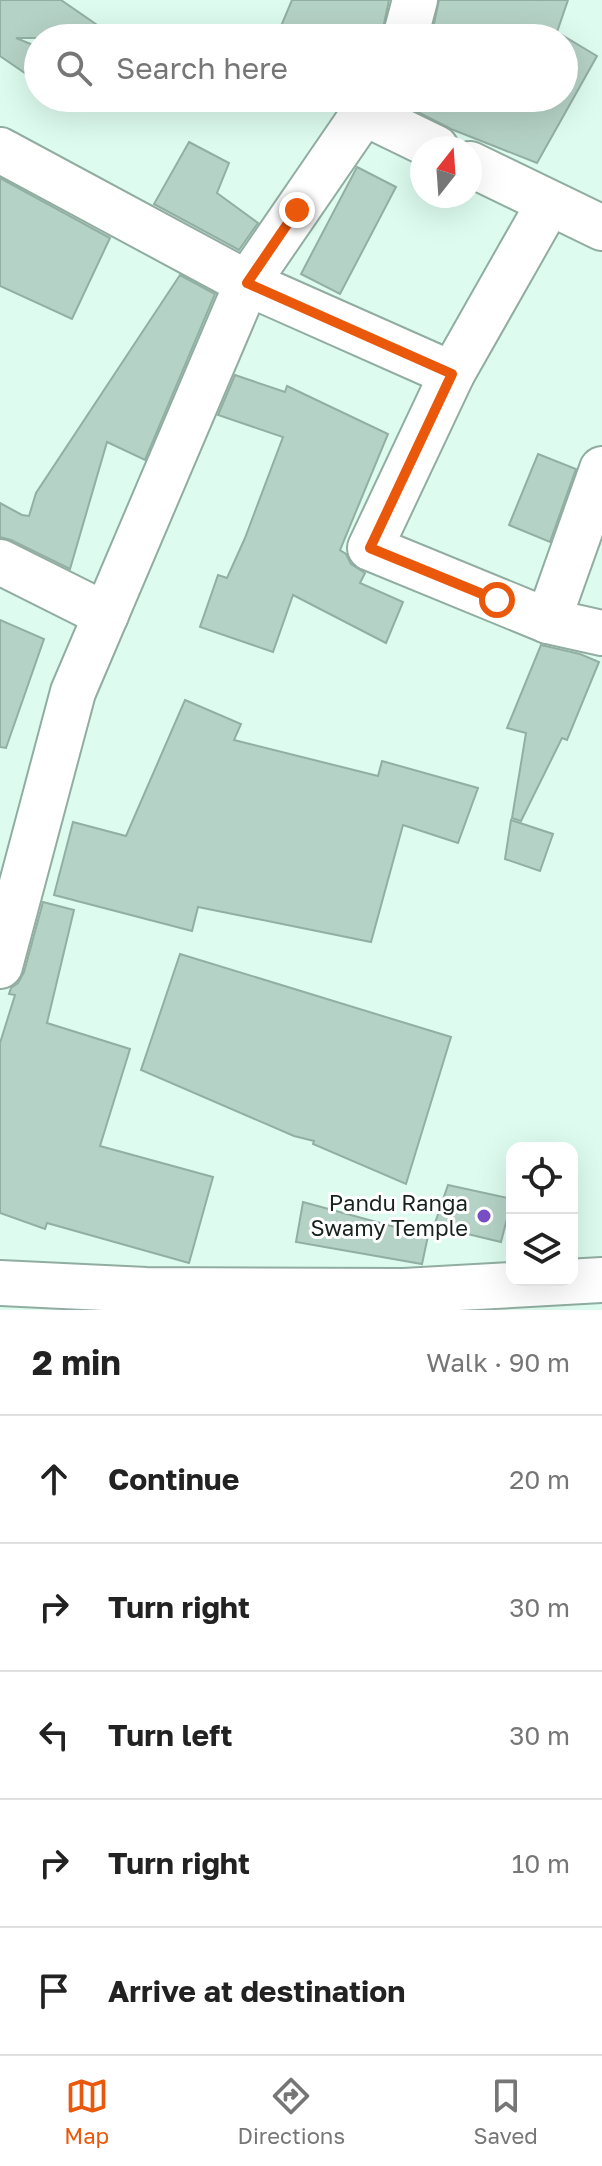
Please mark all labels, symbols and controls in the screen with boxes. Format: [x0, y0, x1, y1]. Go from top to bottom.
search box [24, 24, 578, 112]
icon: search [52, 46, 96, 90]
text: Search here [116, 50, 288, 86]
north arrow [410, 136, 482, 208]
route end [279, 192, 315, 228]
route start [479, 582, 515, 618]
map controls [506, 1142, 578, 1286]
button: locate [506, 1142, 578, 1214]
place label: Pandu Ranga Swamy Temple [310, 1189, 468, 1241]
marker: Pandu Ranga Swamy Temple [475, 1207, 493, 1225]
button: layers [506, 1214, 578, 1286]
text: 2 min [32, 1342, 121, 1382]
text: Walk · 90 m [426, 1347, 570, 1378]
icon: ahead [32, 1457, 76, 1501]
text: Continue [108, 1461, 239, 1497]
text: 20 m [509, 1464, 570, 1495]
icon: right [32, 1585, 76, 1629]
text: Turn right [108, 1589, 250, 1625]
text: 30 m [509, 1592, 570, 1623]
icon: left [32, 1713, 76, 1757]
text: Turn left [108, 1717, 233, 1753]
text: 30 m [509, 1720, 570, 1751]
icon: right [32, 1841, 76, 1885]
text: Turn right [108, 1845, 250, 1881]
text: 10 m [512, 1848, 570, 1879]
icon: arrive [32, 1969, 76, 2013]
text: Arrive at destination [108, 1973, 405, 2009]
tab: Map [64, 2074, 109, 2149]
tab: Directions [238, 2074, 345, 2149]
tab: Saved [474, 2074, 538, 2149]

